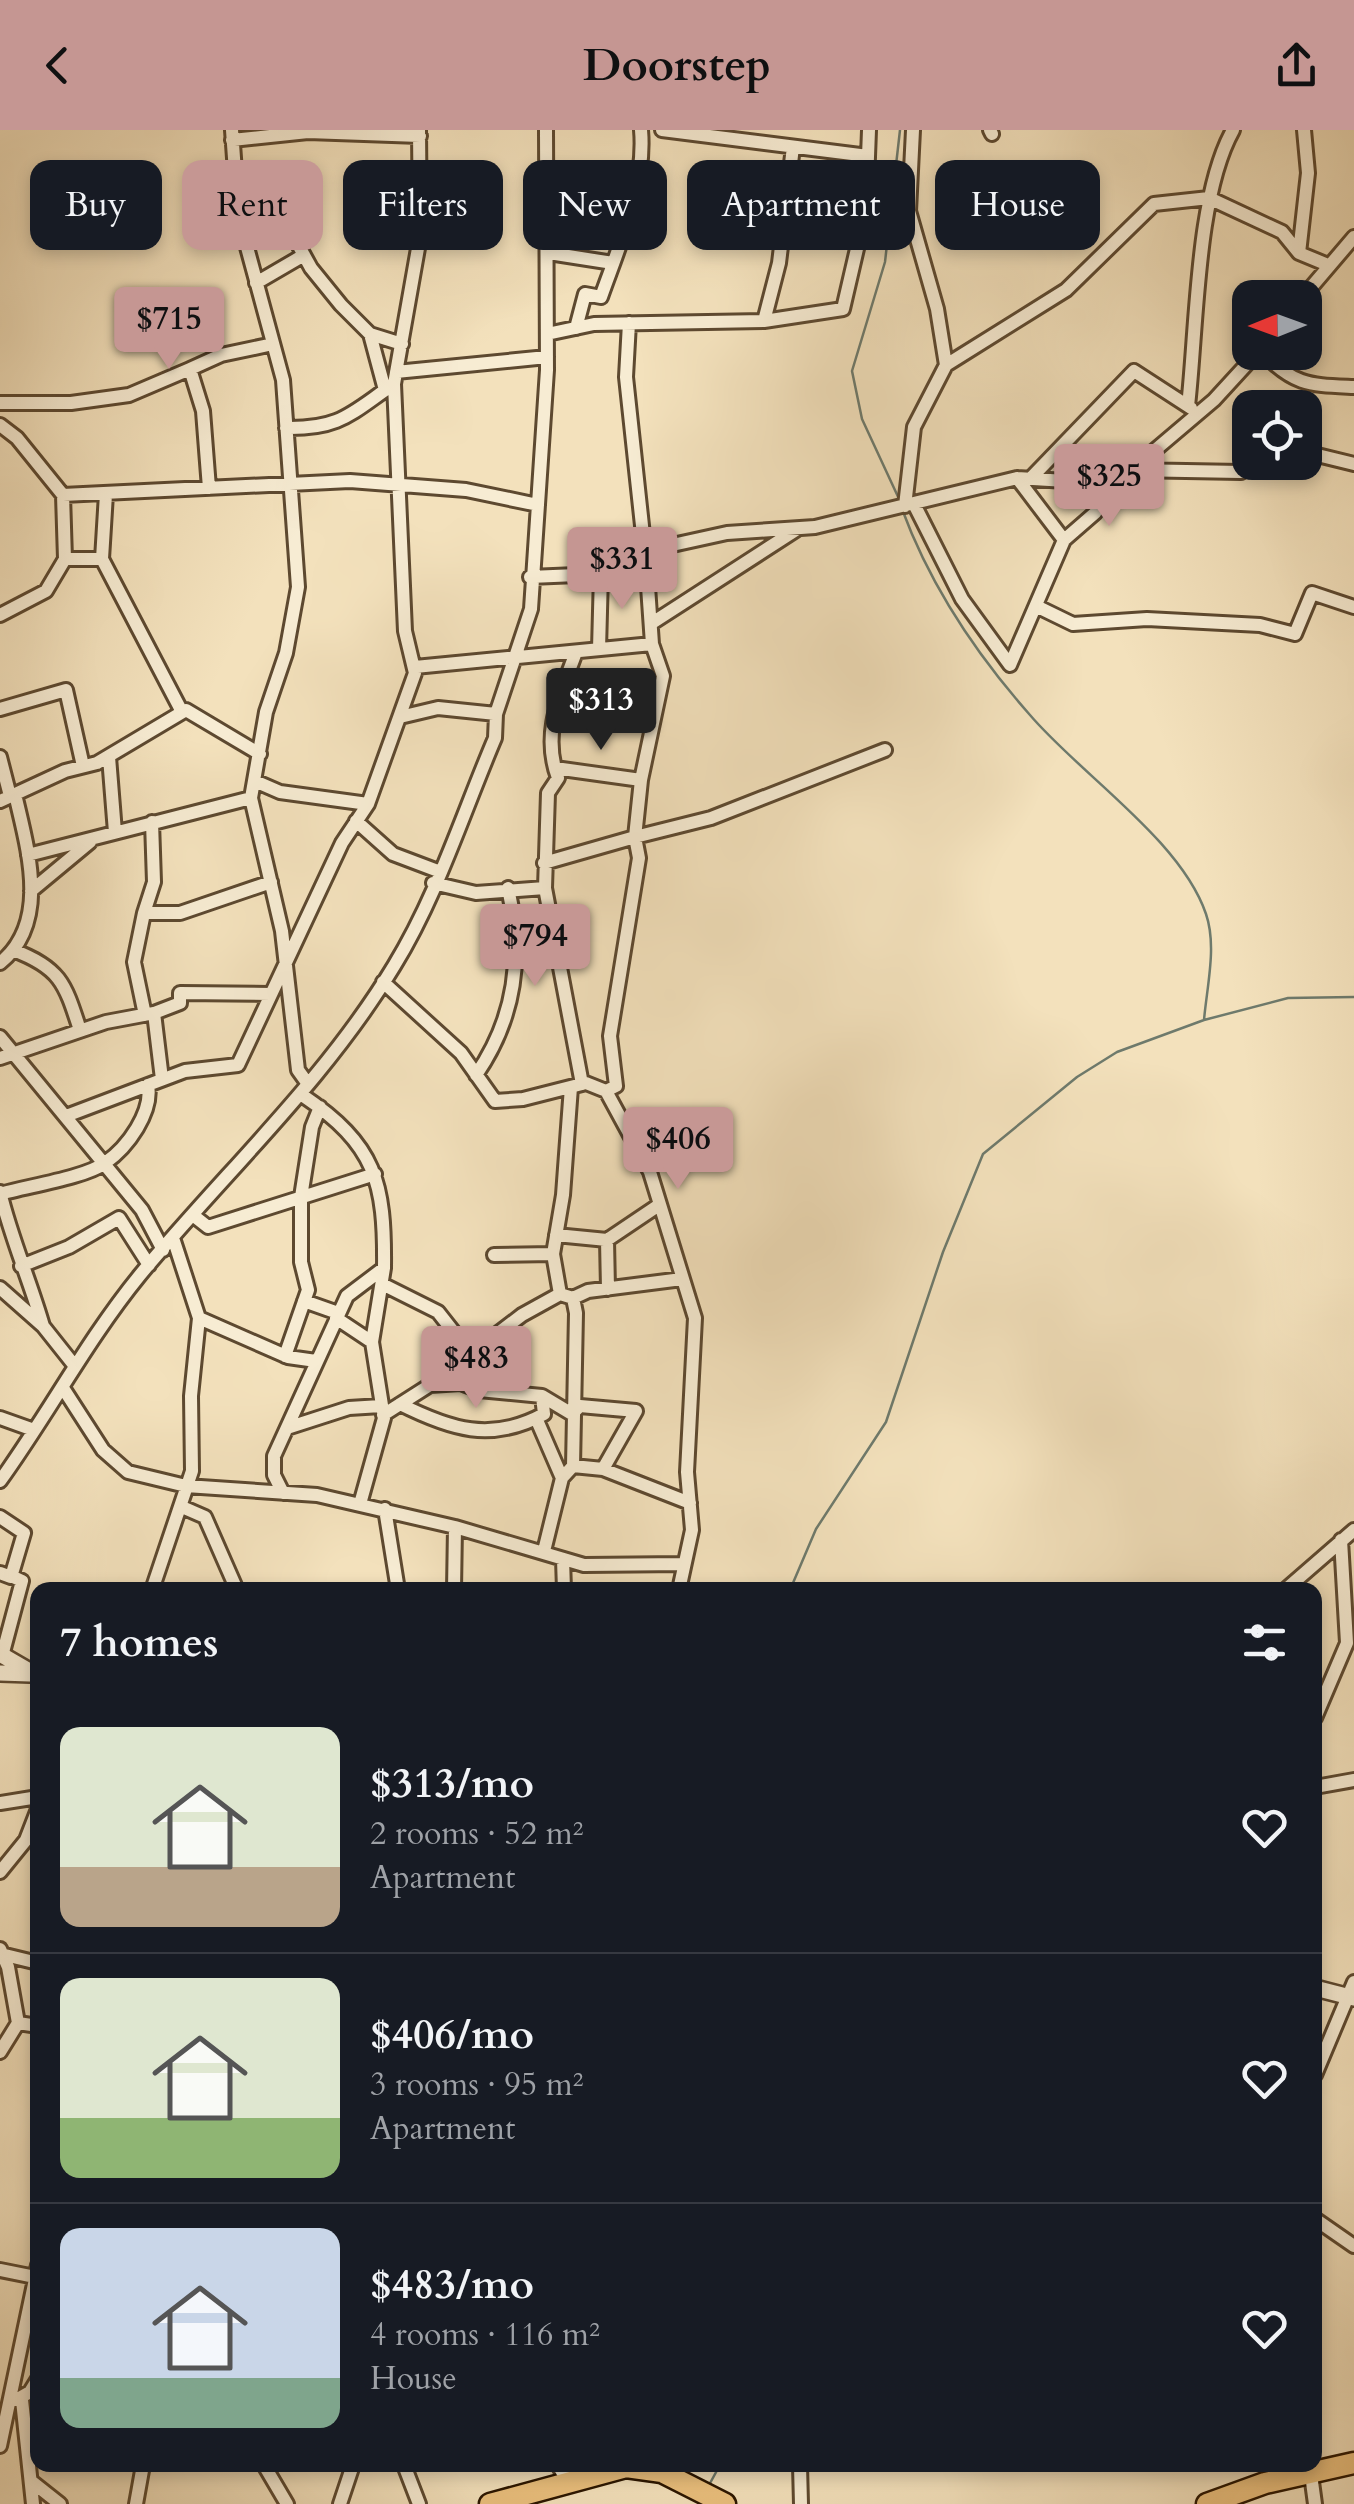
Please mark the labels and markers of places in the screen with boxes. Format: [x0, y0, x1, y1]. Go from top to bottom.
pin: $715 [110, 287, 228, 372]
pin: $325 [1050, 444, 1168, 529]
pin: $331 [563, 527, 681, 612]
pin: $313 [542, 668, 660, 753]
pin: $794 [476, 904, 594, 989]
pin: $406 [619, 1107, 737, 1192]
pin: $483 [417, 1326, 535, 1411]

